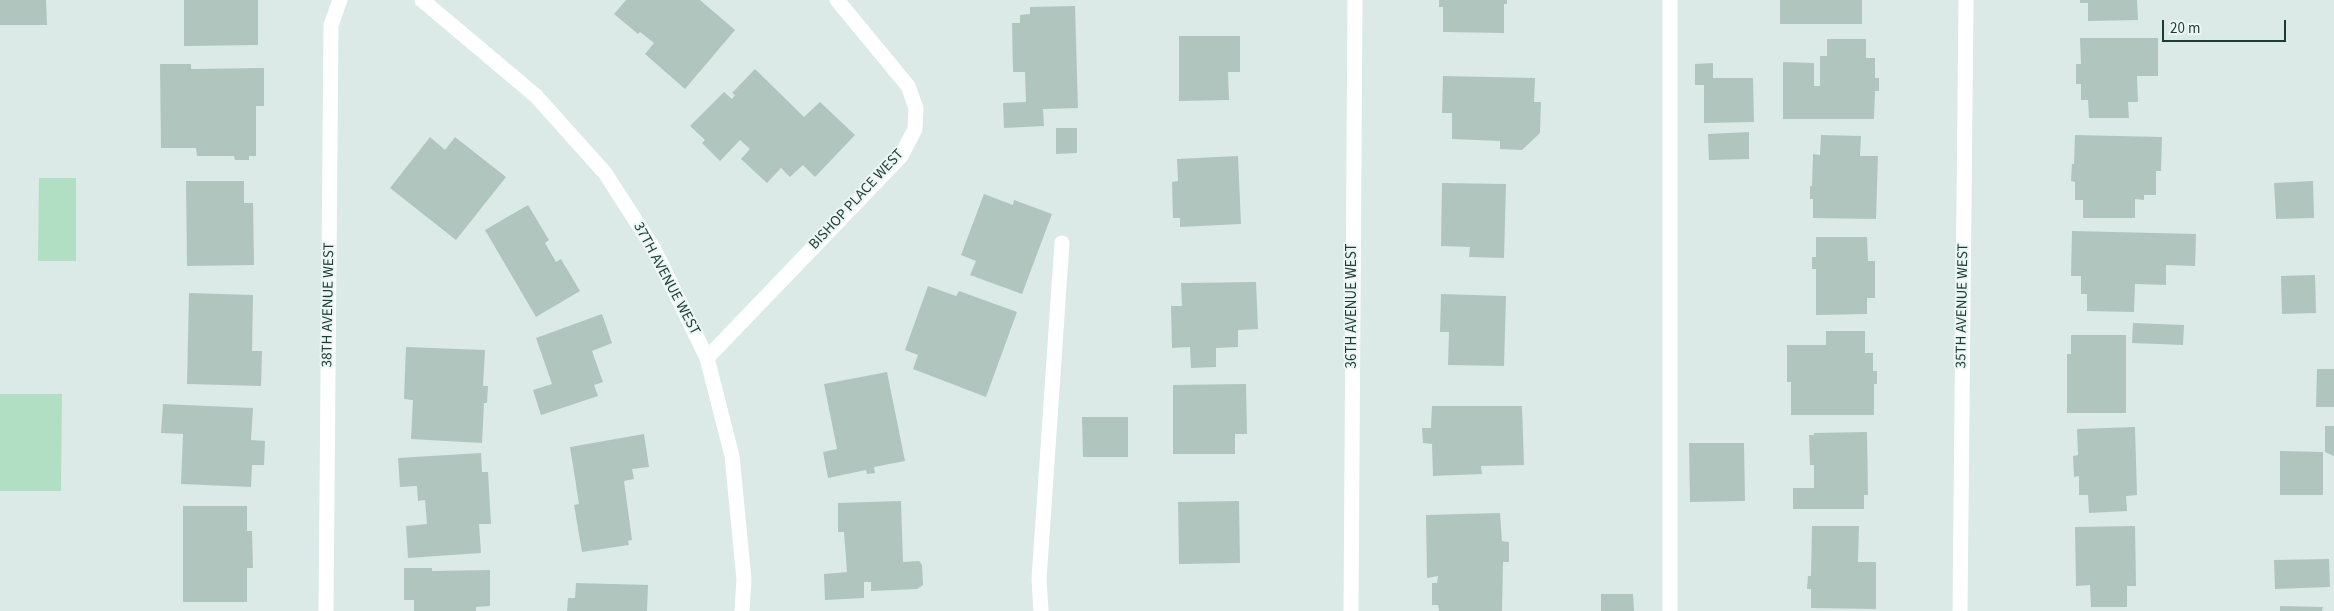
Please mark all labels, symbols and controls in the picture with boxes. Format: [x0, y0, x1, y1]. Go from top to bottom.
scale bar [2164, 10, 2288, 42]
text: 20 m [2170, 18, 2200, 39]
street label: BISHOP PLACE WEST [806, 146, 908, 254]
street label: 37TH AVENUE WEST [629, 220, 703, 338]
street label: 38TH AVENUE WEST [319, 242, 339, 368]
street label: 36TH AVENUE WEST [1344, 243, 1362, 369]
street label: 35TH AVENUE WEST [1953, 243, 1973, 369]

